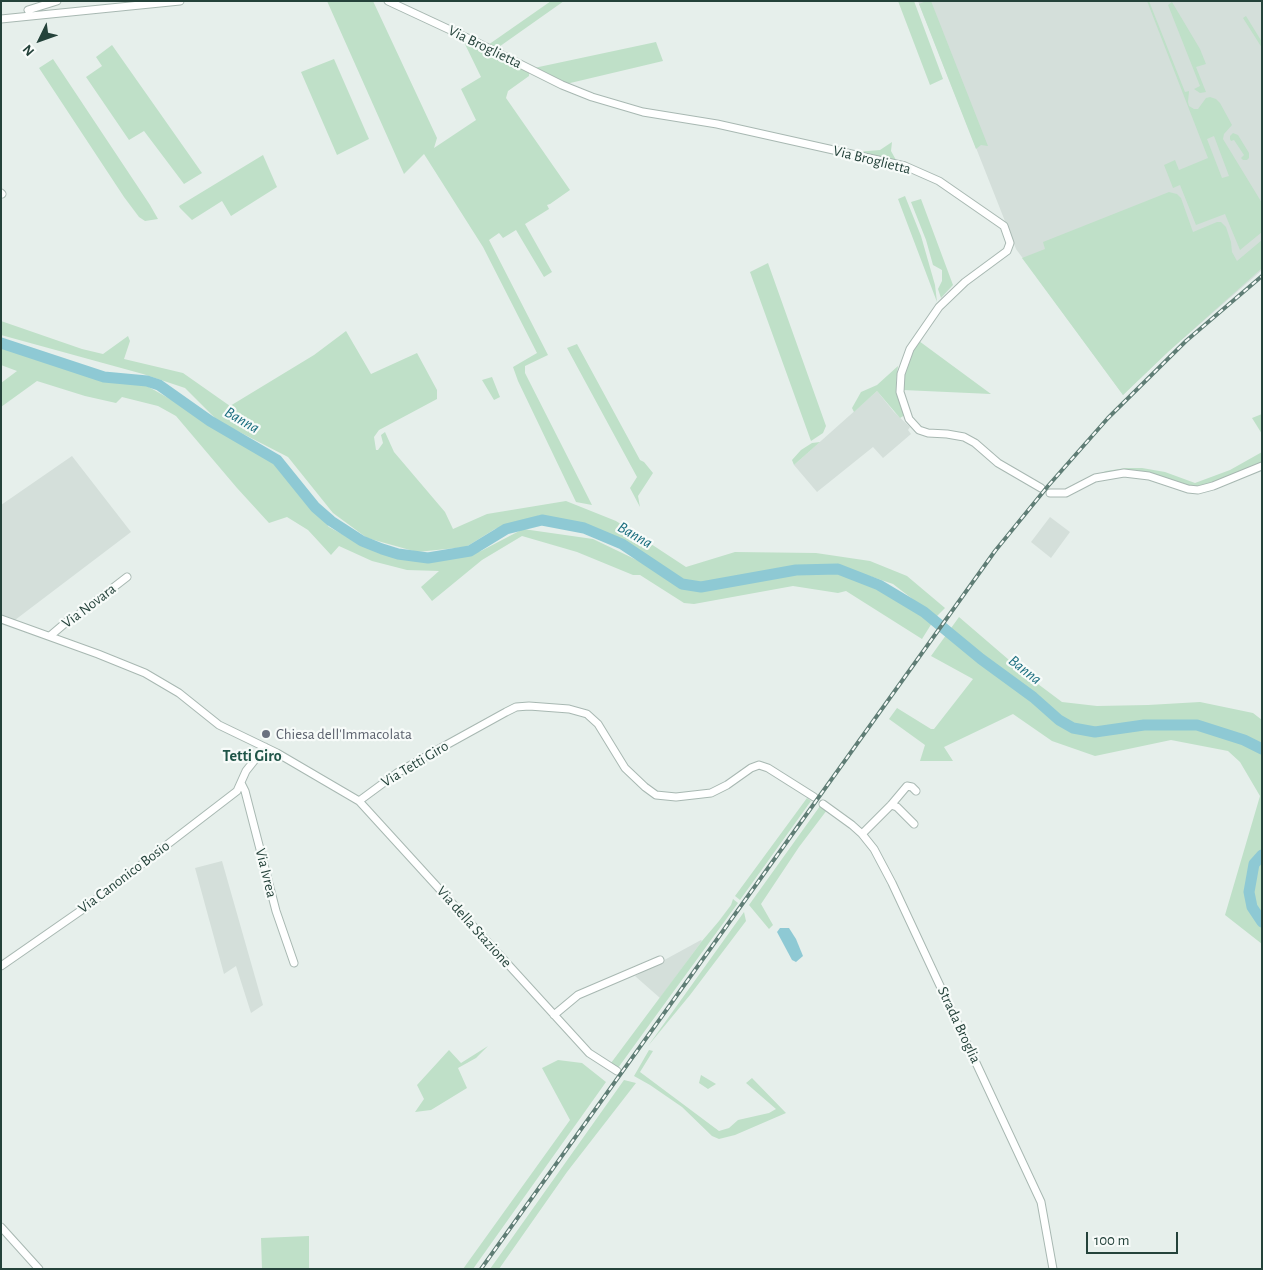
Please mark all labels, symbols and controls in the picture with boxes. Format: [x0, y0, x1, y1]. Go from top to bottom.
north arrow [15, 15, 65, 65]
street label: Via Broglietta [445, 21, 525, 73]
text: N [20, 42, 37, 58]
street label: Via Broglietta [831, 142, 913, 178]
water label: Banna [221, 402, 263, 438]
water label: Banna [614, 517, 656, 553]
street label: Via Novara [58, 580, 120, 632]
water label: Banna [1005, 651, 1045, 689]
place label: Chiesa dell'Immacolata [276, 725, 412, 743]
marker: Chiesa dell'Immacolata [260, 728, 272, 740]
street label: Via Tetti Giro [378, 737, 452, 791]
district label: Tetti Giro [222, 746, 282, 766]
street label: Via Canonico Bosio [75, 837, 173, 917]
street label: Via Ivrea [251, 847, 281, 899]
street label: Via della Stazione [433, 883, 515, 971]
street label: Strada Broglia [933, 984, 985, 1066]
scale bar [1088, 1222, 1180, 1254]
text: 100 m [1094, 1233, 1129, 1248]

